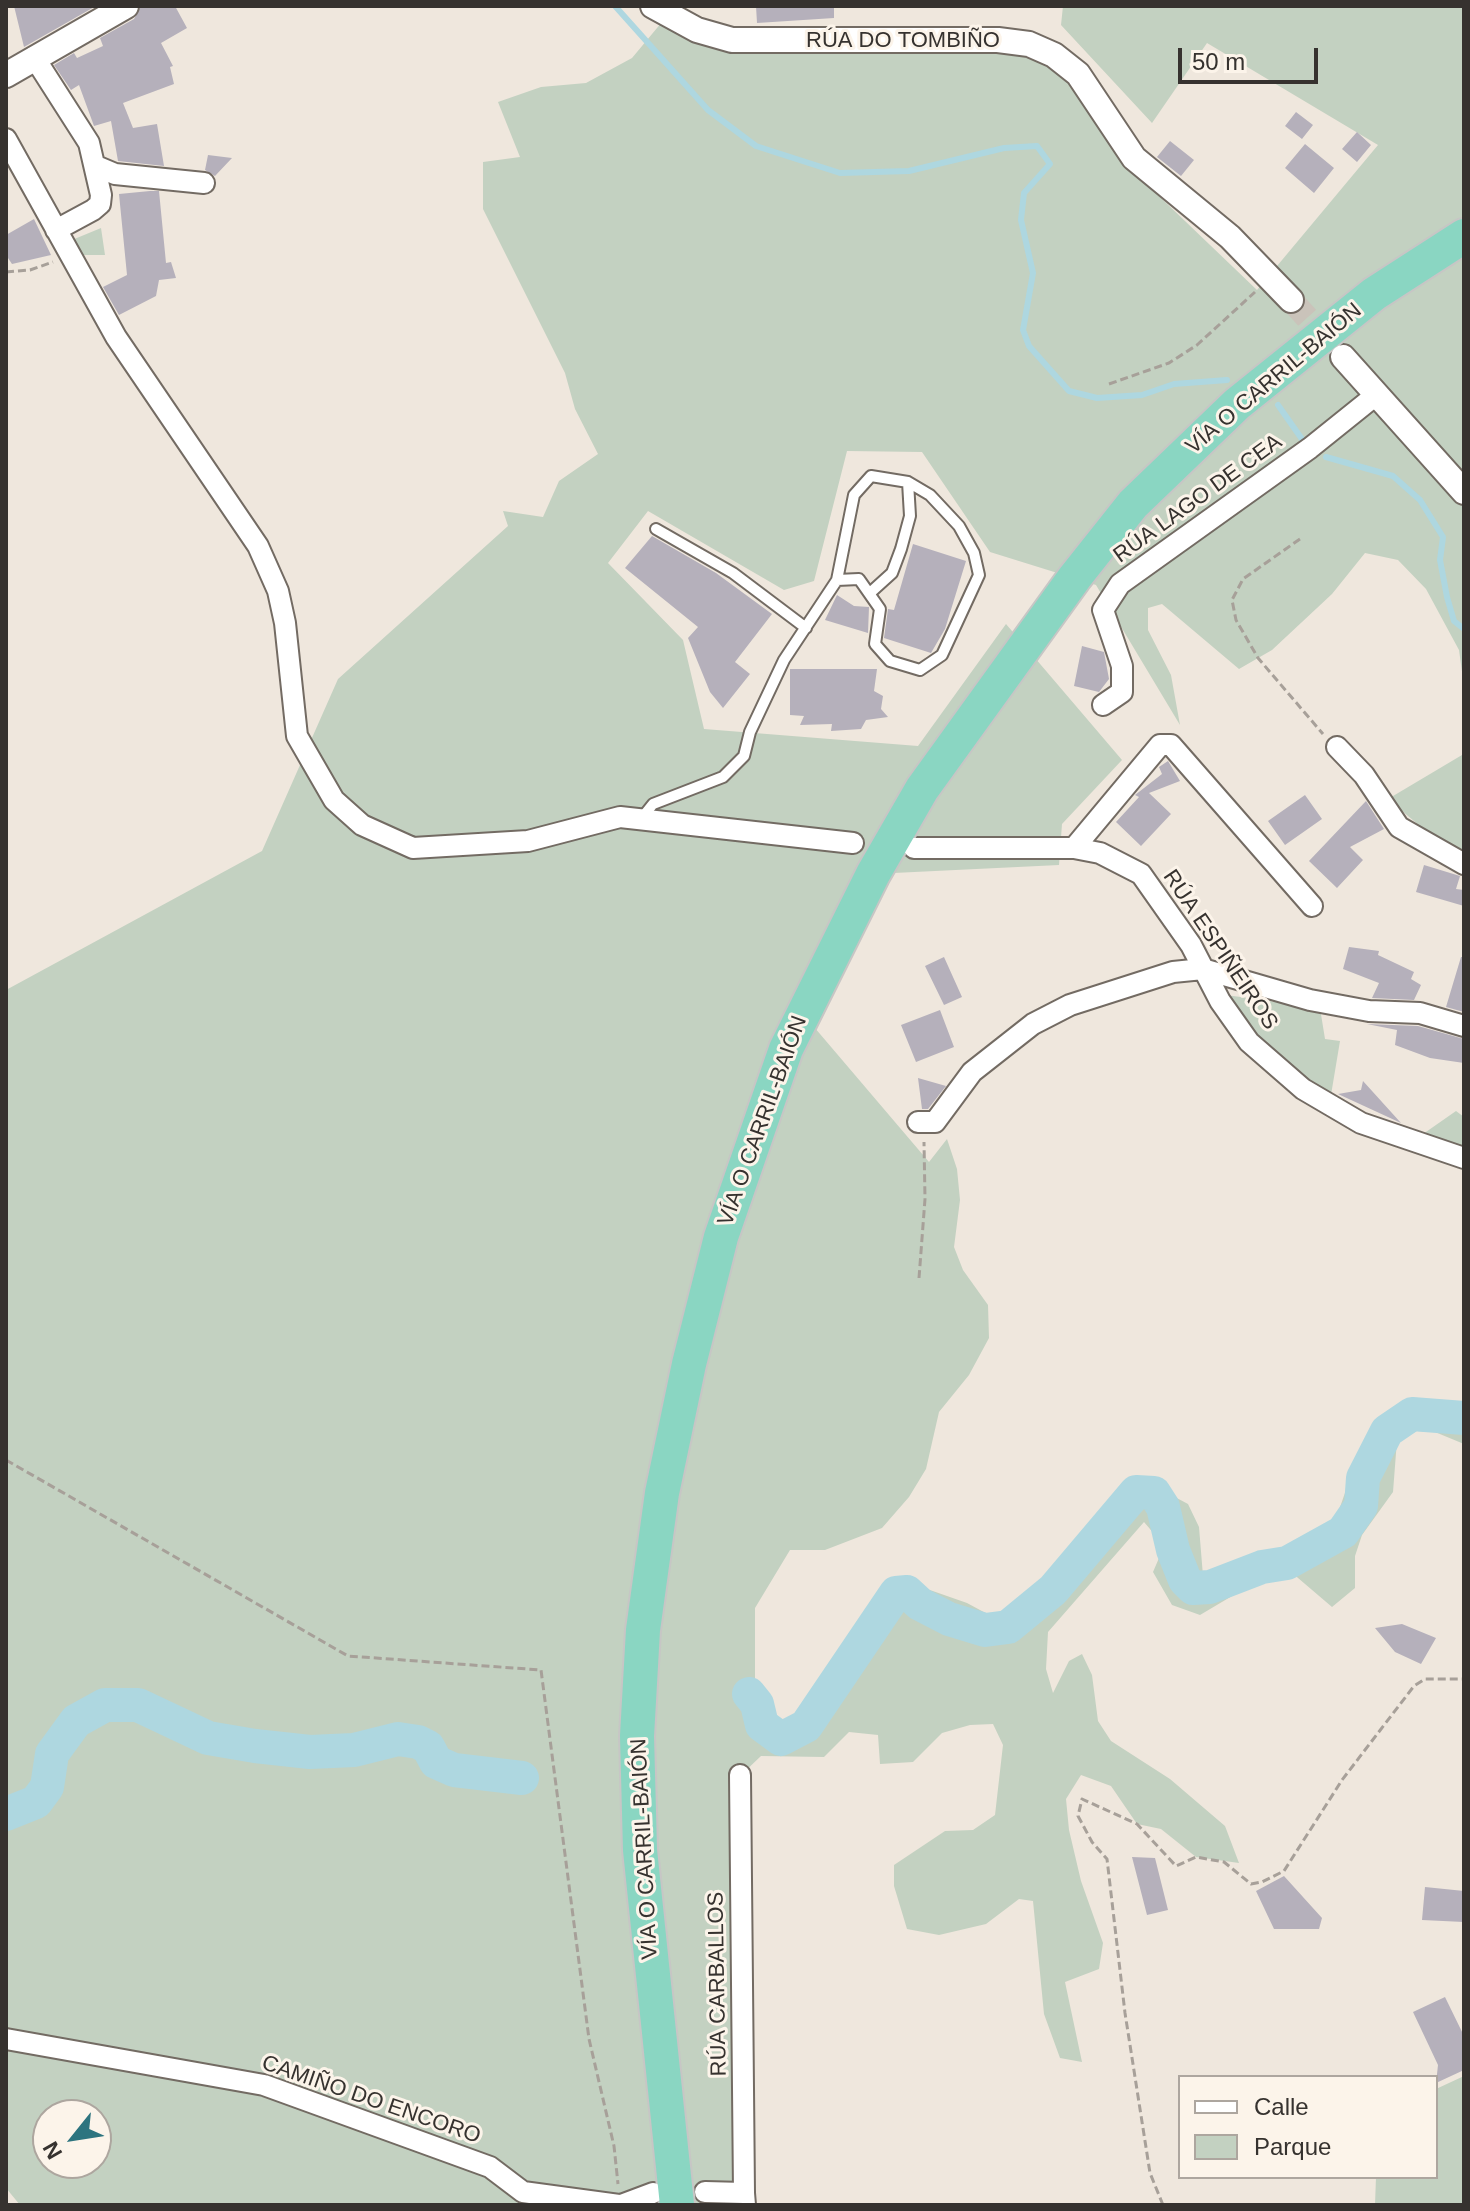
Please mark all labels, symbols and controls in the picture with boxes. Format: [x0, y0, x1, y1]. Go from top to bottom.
street label: RÚA DO TOMBIÑO [806, 28, 1000, 54]
scale bar [1182, 32, 1322, 82]
text: 50 m [1192, 48, 1245, 75]
street label: VÍA O CARRIL-BAIÓN [1181, 298, 1367, 460]
street label: RÚA LAGO DE CEA [1109, 429, 1287, 569]
street label: RÚA ESPIÑEIROS [1157, 865, 1283, 1035]
street label: VÍA O CARRIL-BAIÓN [713, 1013, 813, 1229]
street label: VÍA O CARRIL-BAIÓN [626, 1738, 664, 1960]
street label: RÚA CARBALLOS [703, 1891, 733, 2077]
street label: CAMIÑO DO ENCORO [258, 2050, 484, 2150]
legend [1178, 2075, 1438, 2179]
text: Calle [1254, 2093, 1309, 2120]
north arrow [32, 2099, 112, 2179]
text: Parque [1254, 2133, 1331, 2160]
text: N [38, 2137, 67, 2163]

